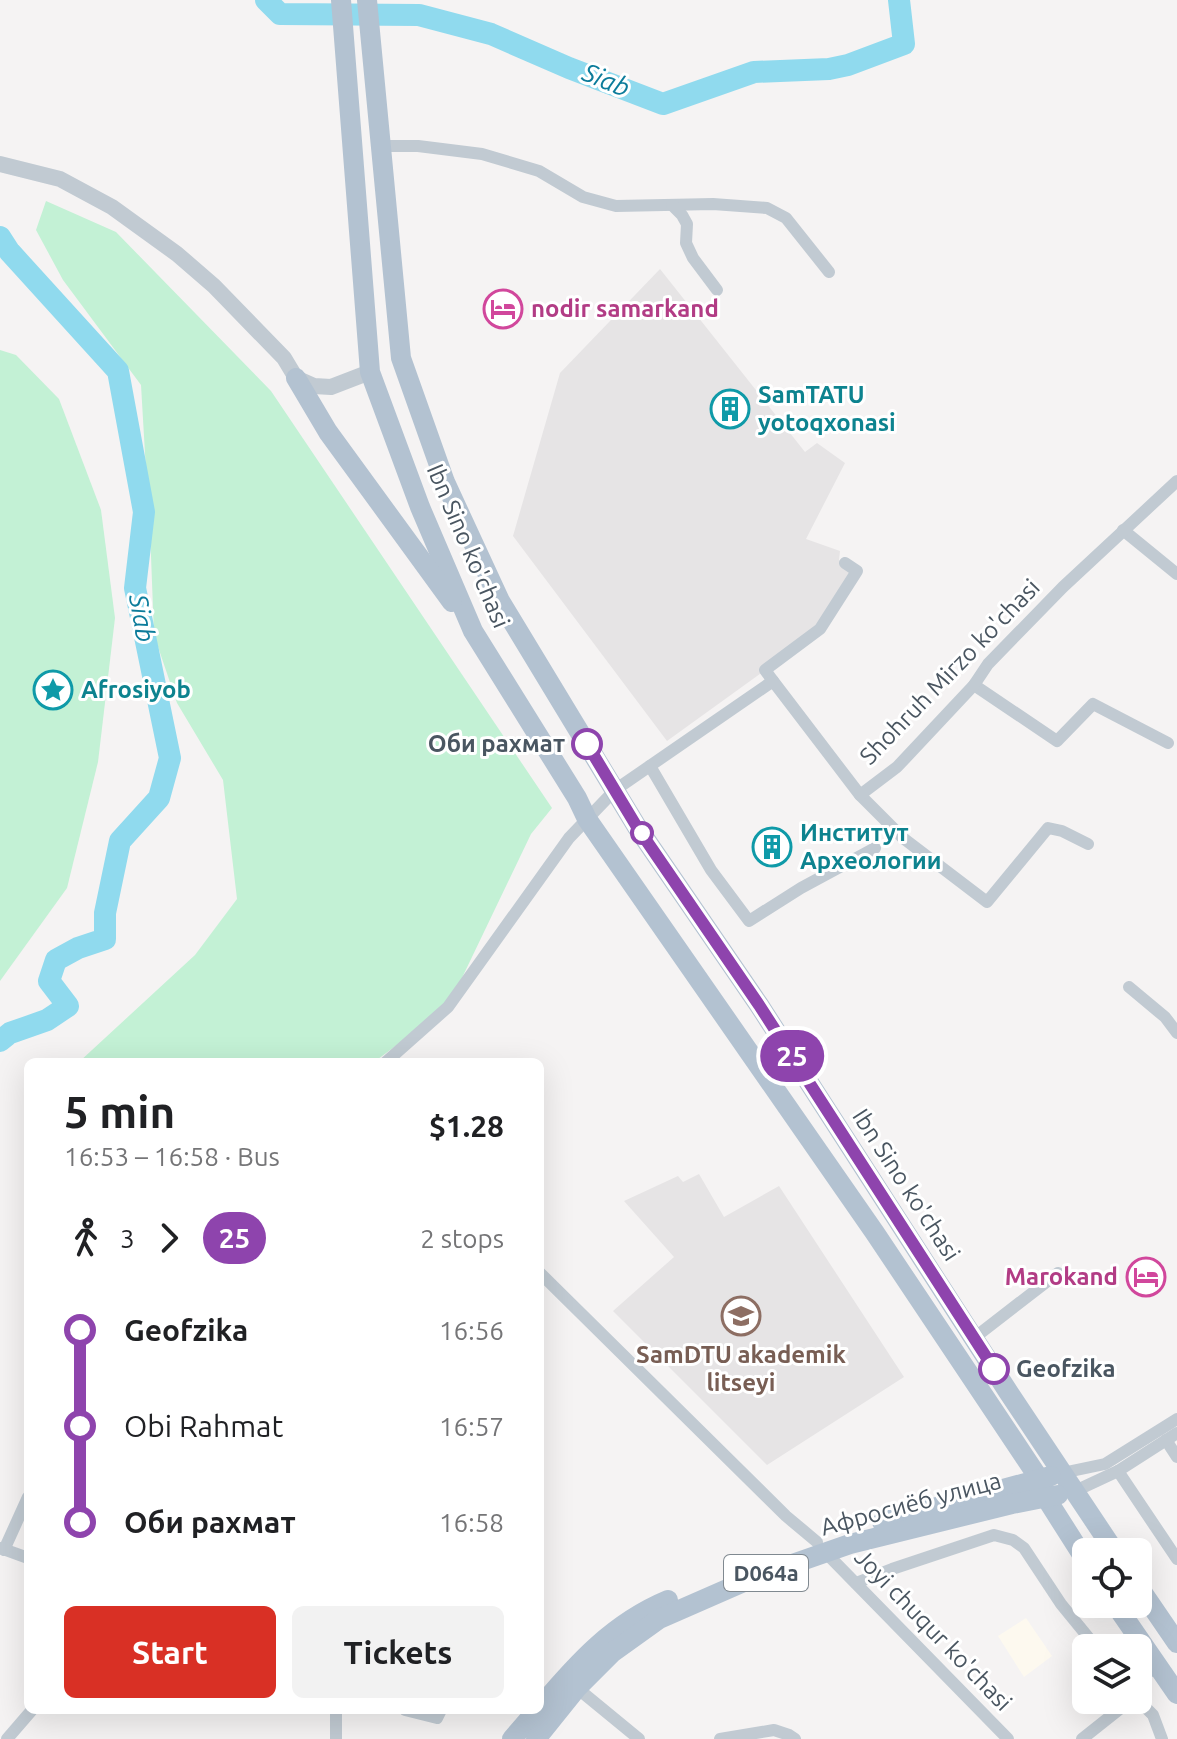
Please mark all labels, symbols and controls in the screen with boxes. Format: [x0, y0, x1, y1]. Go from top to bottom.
water label: Siab [578, 57, 634, 102]
hotel icon: nodir samarkand [482, 288, 524, 330]
place label: nodir samarkand [531, 295, 719, 322]
place label: SamTATU yotoqxonasi [758, 381, 896, 436]
building icon: SamTATU yotoqxonasi [709, 388, 751, 430]
street label: Ibn Sino ko'chasi [422, 460, 515, 632]
street label: Shohruh Mirzo ko'chasi [854, 574, 1045, 770]
water label: Siab [124, 591, 161, 644]
place icon: Afrosiyob [32, 669, 74, 711]
place label: Afrosiyob [81, 676, 191, 703]
marker: Оби рахмат [572, 729, 602, 759]
place label: Оби рахмат [428, 730, 565, 757]
place label: Институт Археологии [800, 819, 941, 874]
unlabelled marker [631, 822, 653, 844]
building icon: Институт Археологии [751, 826, 793, 868]
line badge: 25 [756, 1030, 828, 1082]
text: 25 [776, 1040, 808, 1071]
text: 5 min [64, 1087, 175, 1136]
street label: Ibn Sino ko'chasi [847, 1104, 966, 1266]
text: $1.28 [429, 1109, 504, 1143]
text: 16:53 – 16:58 · Bus [64, 1142, 280, 1171]
icon: walk [64, 1216, 108, 1260]
icon: forward [147, 1216, 191, 1260]
text: 25 [219, 1222, 250, 1253]
text: 3 [120, 1224, 135, 1253]
text: 2 stops [420, 1224, 504, 1253]
hotel icon: Marokand [1125, 1256, 1167, 1298]
place label: Marokand [1005, 1263, 1118, 1290]
school or university icon: SamDTU akademik litseyi [720, 1295, 762, 1337]
text: Geofzika [124, 1313, 248, 1347]
text: 16:56 [439, 1316, 504, 1345]
place label: SamDTU akademik litseyi [636, 1341, 846, 1396]
marker: Geofzika [979, 1354, 1009, 1384]
place label: Geofzika [1016, 1355, 1116, 1382]
text: Obi Rahmat [124, 1409, 283, 1443]
text: 16:57 [439, 1412, 504, 1441]
street label: Афросиёб улица [818, 1466, 1004, 1541]
text: Оби рахмат [124, 1505, 296, 1539]
text: 16:58 [439, 1508, 504, 1537]
map controls [1072, 1538, 1152, 1714]
button: locate [1072, 1538, 1152, 1618]
street label: Joyi chuqur ko'chasi [849, 1543, 1017, 1716]
road number: D064a [724, 1555, 808, 1591]
button: Start [64, 1606, 276, 1698]
button: Tickets [292, 1606, 504, 1698]
button: layers [1072, 1634, 1152, 1714]

